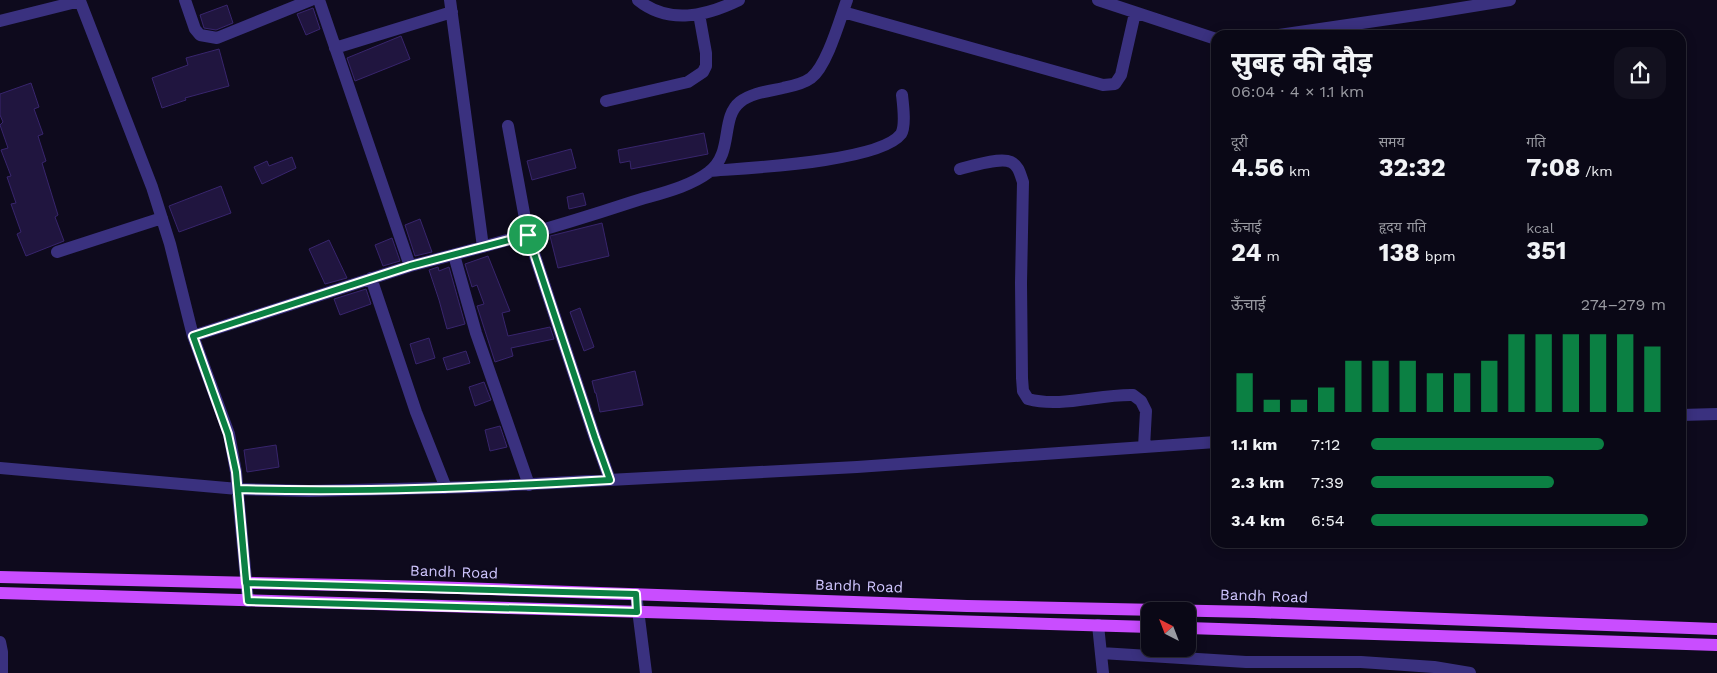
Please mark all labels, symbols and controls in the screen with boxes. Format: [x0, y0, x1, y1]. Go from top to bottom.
text: सुबह की दौड़ [1231, 46, 1372, 79]
button: share [1614, 47, 1666, 99]
text: 06:04 · 4 × 1.1 km [1231, 82, 1364, 101]
text: दूरी [1231, 134, 1248, 150]
text: समय [1379, 134, 1405, 150]
text: गति [1526, 134, 1546, 150]
text: 4.56 [1231, 153, 1284, 182]
text: 32:32 [1379, 153, 1446, 182]
text: 7:08 [1526, 153, 1580, 182]
text: km [1284, 163, 1310, 179]
text: /km [1580, 163, 1613, 179]
pin [507, 214, 549, 256]
text: ऊँचाई [1231, 219, 1261, 235]
text: हृदय गति [1379, 219, 1426, 235]
text: kcal [1526, 220, 1554, 236]
icon: arrive [514, 221, 542, 249]
text: 351 [1526, 236, 1567, 265]
text: 24 [1231, 238, 1262, 267]
text: 138 [1379, 238, 1420, 267]
text: m [1262, 248, 1280, 264]
text: bpm [1420, 248, 1456, 264]
text: ऊँचाई [1231, 295, 1266, 314]
text: 274–279 m [1581, 295, 1666, 314]
text: 1.1 km [1231, 435, 1277, 454]
text: 7:12 [1311, 435, 1340, 454]
text: 2.3 km [1231, 473, 1284, 492]
text: 7:39 [1311, 473, 1344, 492]
text: 3.4 km [1231, 511, 1285, 530]
text: 6:54 [1311, 511, 1345, 530]
street label: Bandh Road [410, 561, 498, 583]
street label: Bandh Road [815, 575, 903, 597]
street label: Bandh Road [1220, 585, 1308, 607]
north arrow [1141, 602, 1196, 658]
map controls [1141, 602, 1196, 657]

